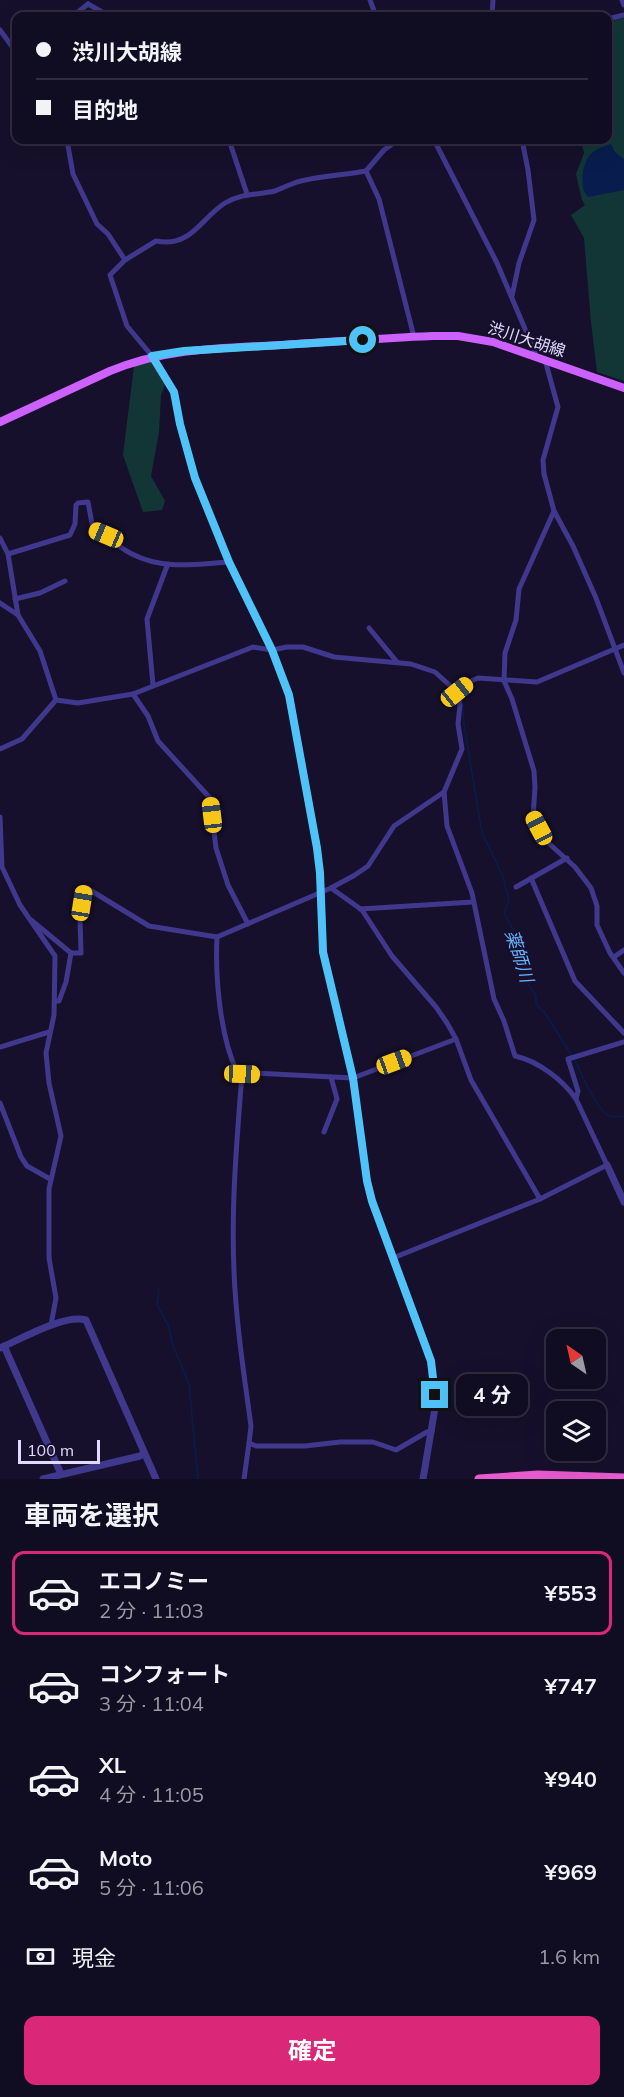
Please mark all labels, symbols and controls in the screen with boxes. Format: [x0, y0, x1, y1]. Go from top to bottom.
text: 渋川大胡線 [72, 38, 182, 66]
text: 目的地 [72, 96, 138, 124]
street label: 渋川大胡線 [486, 317, 568, 361]
route start [349, 326, 376, 353]
car [86, 520, 126, 550]
car [437, 674, 477, 710]
car [201, 796, 223, 834]
car [523, 808, 555, 848]
car [70, 884, 94, 922]
water label: 薬師川 [500, 927, 539, 987]
car [374, 1047, 414, 1077]
car [224, 1064, 260, 1084]
north arrow [546, 1329, 606, 1389]
map controls [546, 1329, 606, 1461]
callout: 4 分 [456, 1374, 528, 1416]
route end [421, 1381, 448, 1408]
text: 4 分 [473, 1382, 511, 1407]
button: layers [546, 1401, 606, 1461]
scale bar [18, 1437, 100, 1464]
text: 100 m [27, 1440, 74, 1460]
text: 車両を選択 [24, 1498, 159, 1532]
icon: car [27, 1566, 81, 1620]
text: エコノミー [99, 1567, 209, 1595]
text: ¥553 [544, 1579, 597, 1607]
text: 2 分 · 11:03 [99, 1598, 204, 1623]
icon: car [27, 1659, 81, 1713]
text: コンフォート [99, 1660, 230, 1688]
text: ¥747 [544, 1672, 597, 1700]
text: 3 分 · 11:04 [99, 1691, 204, 1716]
text: XL [99, 1751, 126, 1779]
icon: car [27, 1752, 81, 1806]
text: ¥940 [544, 1765, 597, 1793]
text: 4 分 · 11:05 [99, 1782, 204, 1807]
text: Moto [99, 1844, 152, 1872]
icon: car [27, 1845, 81, 1899]
text: ¥969 [544, 1858, 597, 1886]
text: 5 分 · 11:06 [99, 1875, 204, 1900]
icon: cash [24, 1940, 57, 1973]
text: 現金 [72, 1944, 116, 1972]
text: 1.6 km [538, 1944, 600, 1969]
button: 確定 [24, 2016, 600, 2085]

